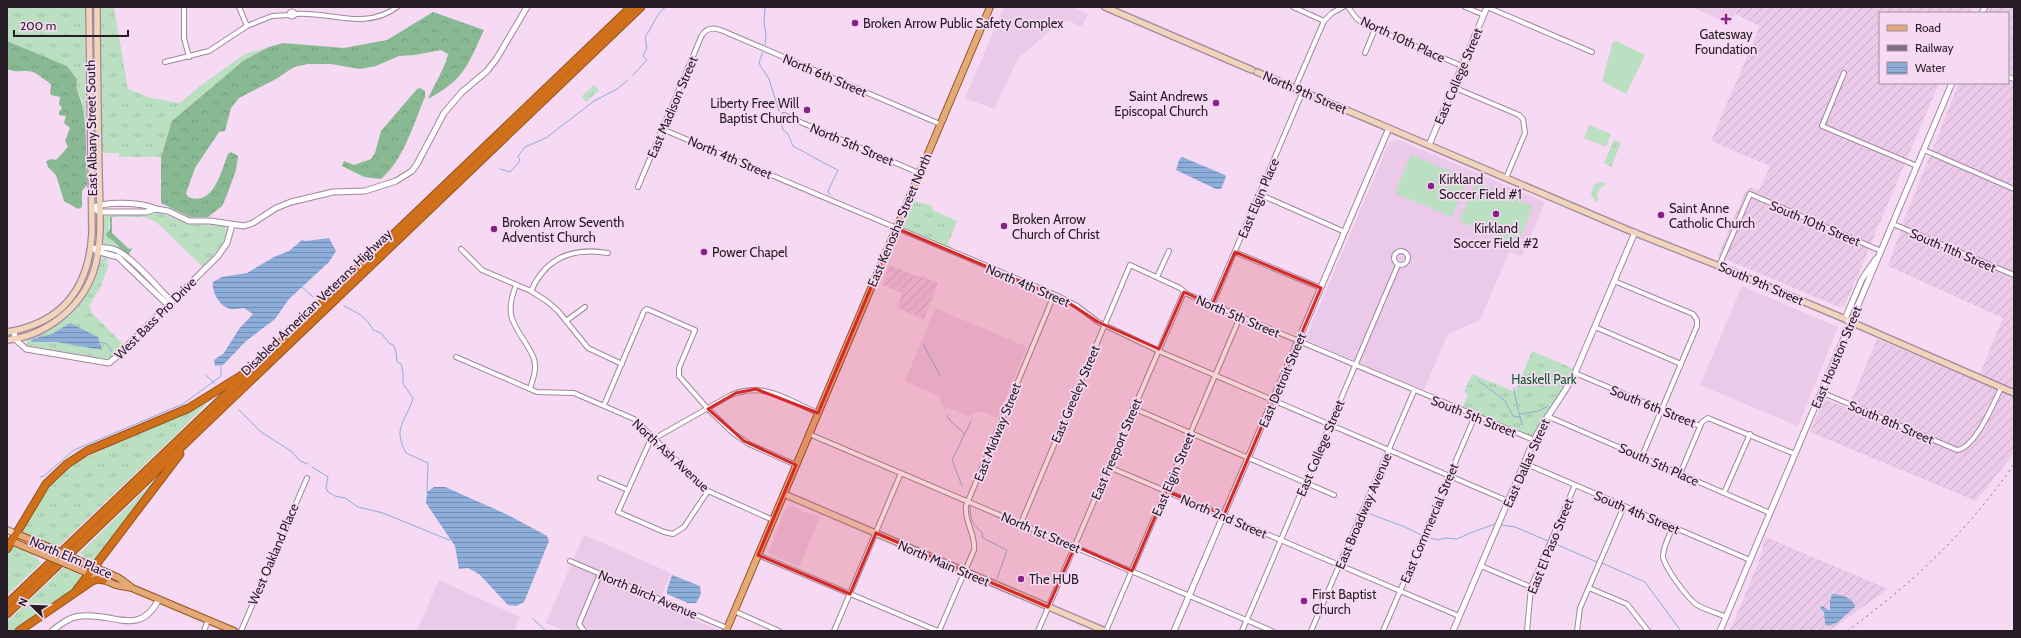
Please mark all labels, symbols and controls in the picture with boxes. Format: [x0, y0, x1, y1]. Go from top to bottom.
scale bar [14, 12, 128, 38]
street label: North 10th Place [1358, 12, 1448, 66]
legend [1879, 12, 2009, 84]
marker: Gatesway Foundation [1720, 13, 1732, 25]
place label: Broken Arrow Public Safety Complex [863, 15, 1064, 31]
text: 200 m [20, 18, 56, 33]
marker: Broken Arrow Public Safety Complex [850, 18, 860, 28]
text: Road [1915, 20, 1941, 35]
street label: East College Street [1430, 25, 1486, 127]
place label: Gatesway Foundation [1695, 26, 1757, 57]
text: Railway [1915, 40, 1953, 55]
street label: North 6th Street [781, 50, 870, 100]
street label: East Madison Street [643, 53, 701, 160]
street label: East Albany Street South [82, 60, 100, 196]
text: Water [1915, 60, 1946, 75]
street label: North 9th Street [1261, 67, 1350, 117]
place label: Saint Andrews Episcopal Church [1114, 88, 1209, 119]
place label: Liberty Free Will Baptist Church [710, 95, 799, 126]
marker: Saint Andrews Episcopal Church [1211, 98, 1221, 108]
marker: Liberty Free Will Baptist Church [802, 105, 812, 115]
street label: North 5th Street [808, 119, 897, 169]
street label: North 4th Street [686, 132, 775, 182]
street label: East Kenosha Street North [864, 151, 934, 289]
street label: East Elgin Place [1234, 155, 1282, 240]
place label: Kirkland Soccer Field #1 [1439, 171, 1522, 202]
marker: Kirkland Soccer Field #1 [1426, 181, 1436, 191]
street label: South 10th Street [1767, 197, 1863, 250]
place label: Saint Anne Catholic Church [1669, 200, 1755, 231]
marker: Kirkland Soccer Field #2 [1491, 209, 1501, 219]
marker: Saint Anne Catholic Church [1656, 210, 1666, 220]
place label: Broken Arrow Church of Christ [1012, 211, 1100, 242]
place label: Broken Arrow Seventh Adventist Church [502, 214, 624, 245]
place label: Kirkland Soccer Field #2 [1453, 220, 1539, 251]
marker: Broken Arrow Church of Christ [999, 221, 1009, 231]
marker: Broken Arrow Seventh Adventist Church [489, 224, 499, 234]
street label: Disabled American Veterans Highway [237, 225, 395, 379]
street label: South 11th Street [1907, 225, 1999, 276]
place label: Power Chapel [712, 244, 788, 260]
marker: Power Chapel [699, 247, 709, 257]
street label: South 9th Street [1716, 258, 1807, 308]
street label: North 4th Street [984, 260, 1073, 310]
street label: West Bass Pro Drive [111, 273, 200, 362]
street label: North 5th Street [1194, 291, 1283, 341]
street label: East Houston Street [1807, 303, 1865, 411]
street label: East Detroit Street [1255, 330, 1309, 430]
street label: East Greeley Street [1047, 342, 1103, 445]
park label: Haskell Park [1511, 371, 1577, 387]
street label: East Midway Street [970, 380, 1024, 484]
street label: South 6th Street [1608, 382, 1699, 431]
street label: South 5th Street [1429, 392, 1520, 441]
street label: East Freeport Street [1087, 395, 1145, 502]
street label: East College Street [1292, 397, 1348, 499]
street label: South 8th Street [1846, 397, 1937, 447]
street label: North Ash Avenue [629, 415, 713, 495]
street label: East Dallas Street [1499, 415, 1553, 510]
street label: East Elgin Street [1148, 429, 1198, 518]
street label: South 5th Place [1616, 439, 1702, 489]
street label: East Broadway Avenue [1331, 450, 1395, 571]
street label: East Commercial Street [1396, 460, 1462, 585]
street label: South 4th Street [1592, 487, 1683, 537]
street label: North 2nd Street [1178, 491, 1270, 542]
street label: East El Paso Street [1524, 495, 1577, 596]
street label: West Oakland Place [244, 500, 302, 607]
street label: North 1st Street [999, 508, 1084, 556]
street label: North Elm Place [27, 532, 115, 582]
street label: North Main Street [896, 537, 993, 590]
street label: North Birch Avenue [596, 566, 700, 622]
place label: The HUB [1029, 571, 1079, 587]
marker: The HUB [1016, 574, 1026, 584]
north arrow [12, 586, 52, 626]
place label: First Baptist Church [1312, 586, 1377, 617]
text: N [15, 596, 31, 608]
marker: First Baptist Church [1299, 596, 1309, 606]

